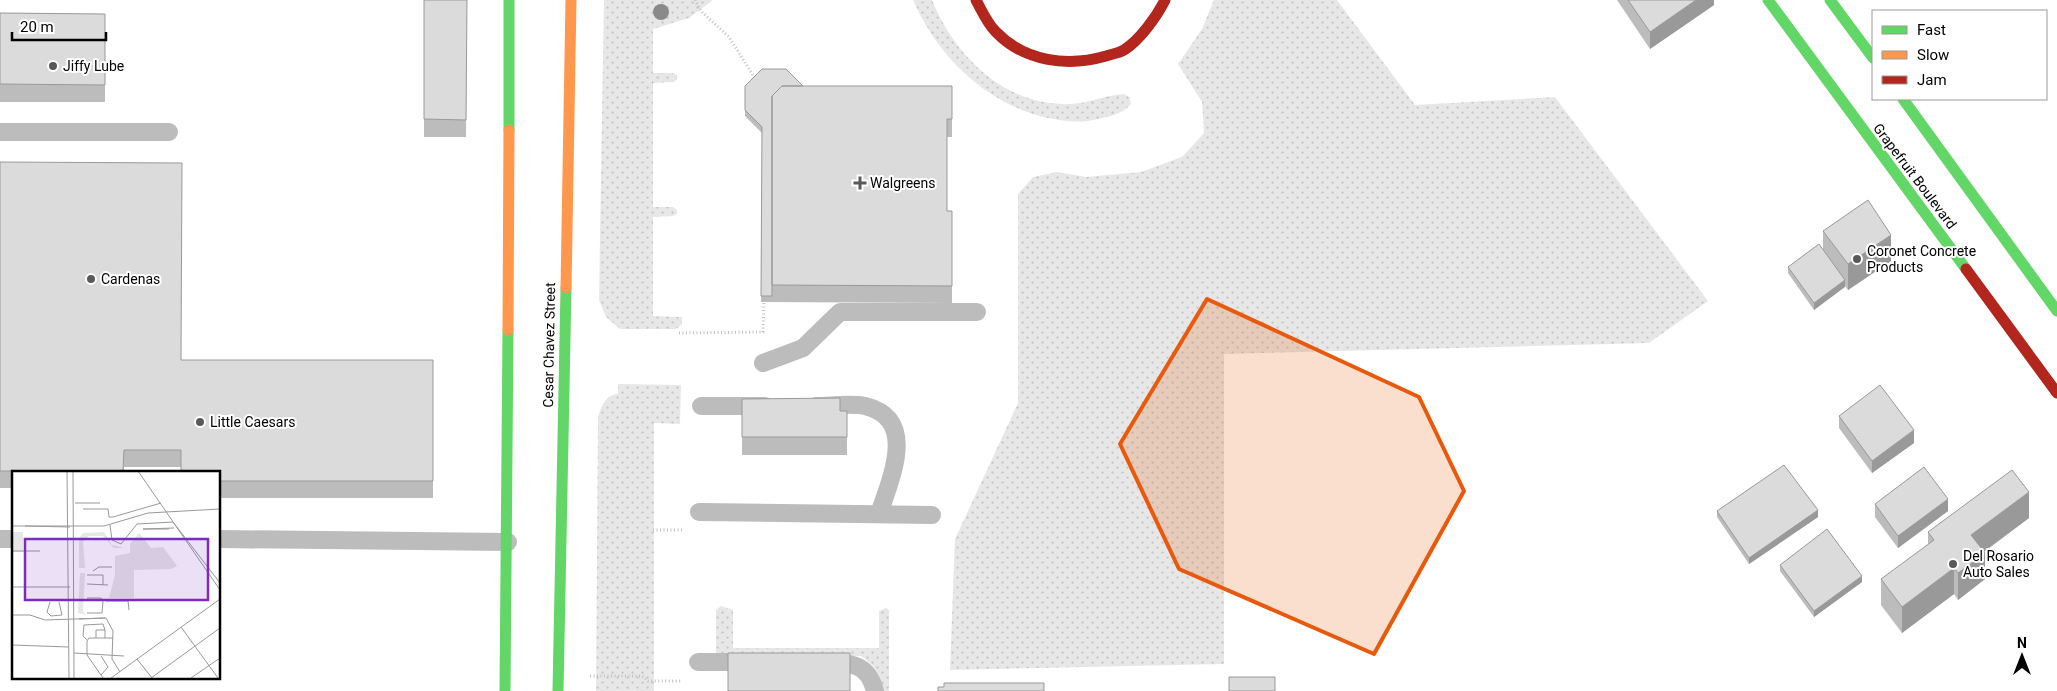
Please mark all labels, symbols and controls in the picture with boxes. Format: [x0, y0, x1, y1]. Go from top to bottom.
scale bar [12, 10, 106, 42]
legend [1872, 10, 2047, 100]
text: 20 m [20, 18, 54, 36]
text: Fast [1917, 21, 1946, 39]
text: Slow [1917, 46, 1949, 64]
place label: Jiffy Lube [63, 58, 124, 74]
marker: Jiffy Lube [47, 60, 59, 72]
text: Jam [1917, 71, 1947, 89]
street label: Grapefruit Boulevard [1870, 120, 1960, 232]
place label: Walgreens [870, 175, 936, 191]
marker: Walgreens [854, 177, 866, 189]
place label: Coronet Concrete Products [1867, 243, 1976, 275]
marker: Coronet Concrete Products [1851, 253, 1863, 265]
place label: Cardenas [101, 271, 160, 287]
marker: Cardenas [85, 273, 97, 285]
street label: Cesar Chavez Street [540, 282, 558, 408]
place label: Little Caesars [210, 414, 295, 430]
marker: Little Caesars [194, 416, 206, 428]
inset map [12, 471, 220, 678]
place label: Del Rosario Auto Sales [1963, 548, 2034, 580]
marker: Del Rosario Auto Sales [1947, 558, 1959, 570]
north arrow [1997, 631, 2047, 681]
text: N [2017, 635, 2027, 651]

